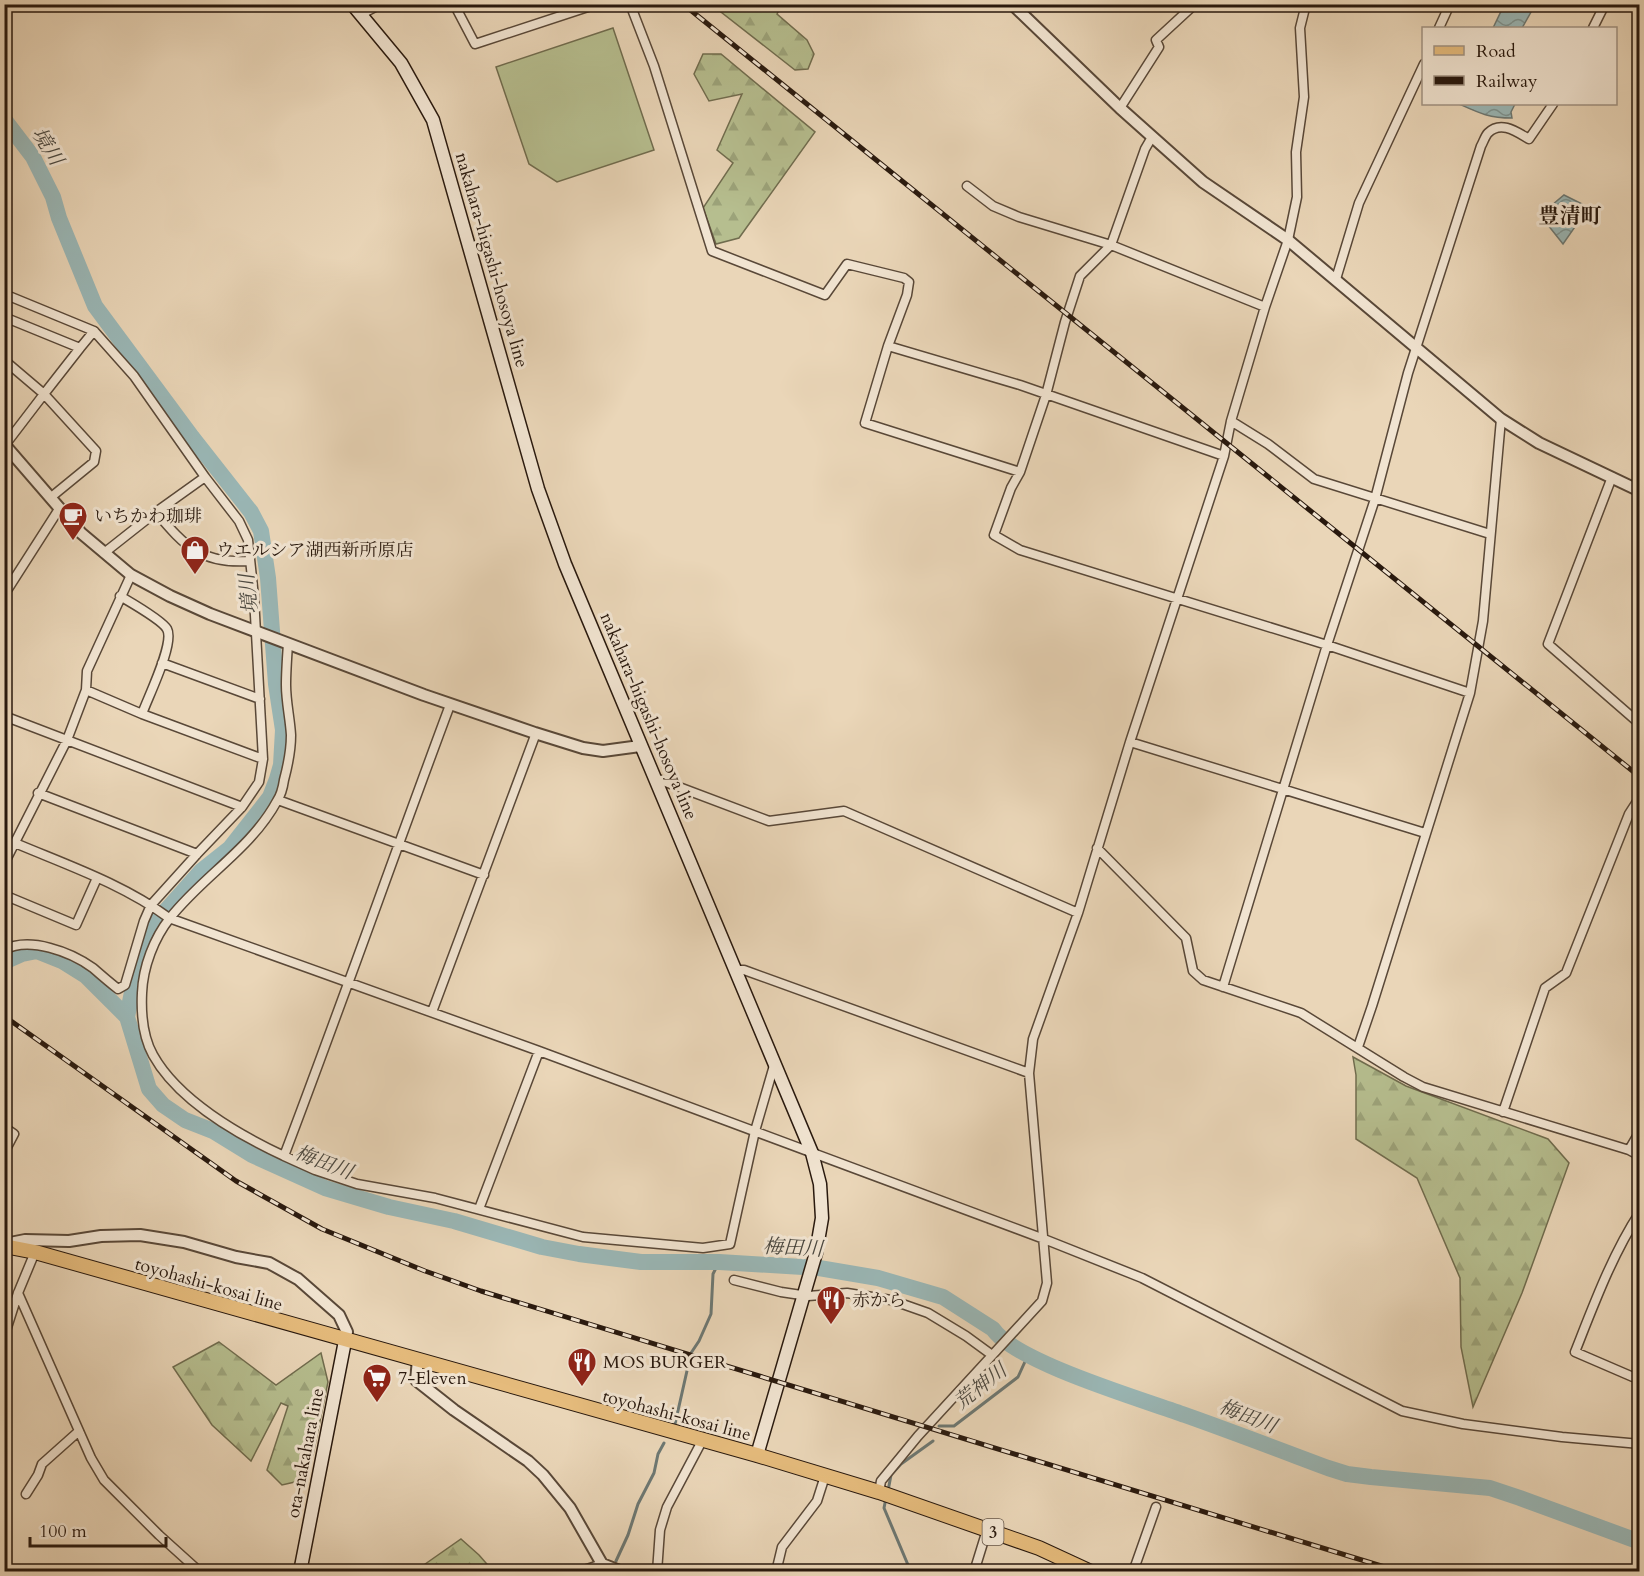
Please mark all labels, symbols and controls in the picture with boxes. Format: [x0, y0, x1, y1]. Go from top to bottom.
legend [1422, 27, 1617, 105]
text: Road [1476, 39, 1516, 64]
text: Railway [1476, 69, 1538, 94]
water label: 境川 [26, 122, 71, 172]
street label: nakahara-higashi-hosoya line [449, 150, 534, 371]
district label: 豊清町 [1539, 202, 1602, 231]
cafe icon: いちかわ珈琲 [57, 500, 89, 542]
place label: いちかわ珈琲 [94, 504, 202, 529]
shop icon: ウエルシア湖西新所原店 [179, 534, 211, 576]
place label: ウエルシア湖西新所原店 [216, 538, 414, 563]
water label: 境川 [233, 571, 264, 615]
street label: nakahara-higashi-hosoya line [594, 609, 704, 824]
water label: 梅田川 [291, 1139, 359, 1187]
water label: 梅田川 [762, 1232, 826, 1263]
street label: toyohashi-kosai line [132, 1251, 286, 1318]
restaurant icon: 赤から [815, 1284, 847, 1326]
place label: 赤から [852, 1288, 906, 1313]
restaurant icon: MOS BURGER [566, 1346, 598, 1388]
place label: MOS BURGER [603, 1350, 727, 1375]
water label: 荒神川 [948, 1356, 1014, 1416]
supermarket icon: 7-Eleven [361, 1362, 393, 1404]
place label: 7-Eleven [398, 1366, 467, 1391]
street label: toyohashi-kosai line [600, 1384, 754, 1447]
street label: ota-nakahara line [281, 1386, 330, 1520]
water label: 梅田川 [1215, 1393, 1283, 1441]
scale bar [30, 1510, 166, 1548]
text: 100 m [39, 1519, 87, 1544]
road number: 3 [982, 1519, 1004, 1545]

